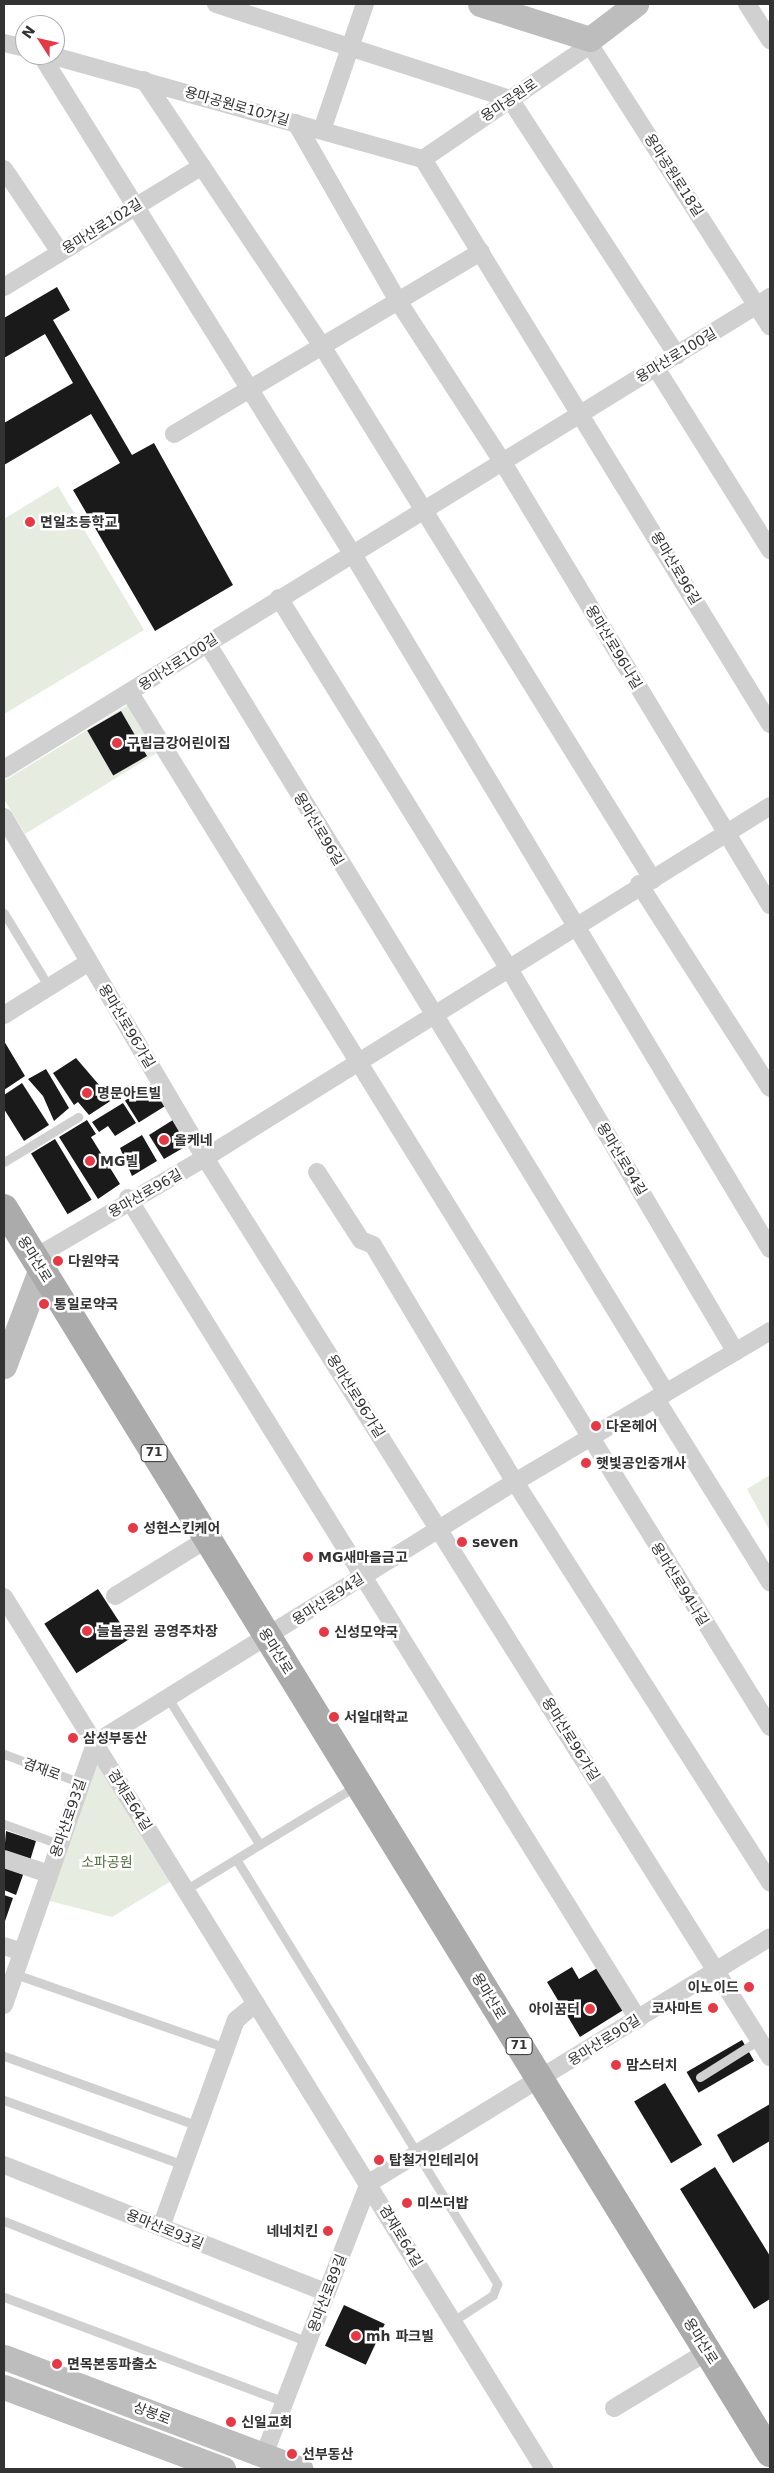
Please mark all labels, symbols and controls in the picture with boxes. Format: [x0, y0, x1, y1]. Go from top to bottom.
north arrow [15, 15, 65, 65]
text: N [19, 23, 38, 41]
street label: 용마공원로 [478, 75, 540, 125]
street label: 용마공원로10가길 [183, 83, 291, 129]
street label: 용마공원로18길 [641, 131, 707, 219]
street label: 용마산로102길 [59, 195, 145, 257]
street label: 용마산로100길 [633, 324, 719, 386]
place label: 면일초등학교 [40, 514, 117, 530]
marker: 면일초등학교 [24, 516, 36, 528]
street label: 용마산로96길 [648, 528, 704, 608]
street label: 용마산로96나길 [582, 602, 646, 692]
street label: 용마산로100길 [135, 630, 221, 694]
place label: 구립금강어린이집 [127, 735, 230, 751]
marker: 구립금강어린이집 [111, 737, 123, 749]
street label: 용마산로96길 [291, 789, 347, 869]
street label: 용마산로96가길 [95, 981, 159, 1071]
place label: 명문아트빌 [97, 1085, 161, 1101]
marker: 명문아트빌 [81, 1087, 93, 1099]
street label: 용마산로94길 [594, 1119, 650, 1199]
place label: 올케네 [174, 1132, 213, 1148]
marker: 올케네 [158, 1134, 170, 1146]
place label: MG빌 [100, 1153, 138, 1169]
marker: MG빌 [84, 1155, 96, 1167]
street label: 용마산로96길 [105, 1165, 185, 1221]
street label: 용마산로 [14, 1233, 56, 1285]
place label: 다원약국 [68, 1253, 120, 1269]
marker: 다원약국 [52, 1255, 64, 1267]
place label: 통일로약국 [54, 1296, 118, 1312]
marker: 통일로약국 [38, 1298, 50, 1310]
street label: 용마산로96가길 [324, 1351, 388, 1441]
place label: 다온헤어 [606, 1418, 658, 1434]
marker: 다온헤어 [590, 1420, 602, 1432]
road number: 71 [140, 1444, 168, 1462]
place label: 햇빛공인중개사 [596, 1455, 686, 1471]
marker: 햇빛공인중개사 [580, 1457, 592, 1469]
place label: 성현스킨케어 [143, 1520, 220, 1536]
marker: 성현스킨케어 [127, 1522, 139, 1534]
place label: seven [472, 1534, 518, 1550]
marker: seven [456, 1536, 468, 1548]
street label: 용마산로94나길 [648, 1539, 712, 1629]
place label: MG새마을금고 [318, 1549, 408, 1565]
marker: MG새마을금고 [302, 1551, 314, 1563]
street label: 용마산로94길 [289, 1570, 367, 1628]
place label: 늘봄공원 공영주차장 [97, 1623, 218, 1639]
place label: 신성모약국 [334, 1624, 398, 1640]
marker: 늘봄공원 공영주차장 [81, 1625, 93, 1637]
street label: 용마산로 [255, 1625, 297, 1677]
marker: 신성모약국 [318, 1626, 330, 1638]
street label: 용마산로96가길 [539, 1694, 603, 1784]
place label: 서일대학교 [344, 1709, 408, 1725]
marker: 서일대학교 [328, 1711, 340, 1723]
place label: 삼성부동산 [83, 1730, 147, 1746]
marker: 삼성부동산 [67, 1732, 79, 1744]
street label: 겸재로 [21, 1754, 63, 1784]
street label: 겸재로64길 [105, 1766, 155, 1834]
street label: 용마산로93길 [47, 1776, 89, 1860]
park label: 소파공원 [81, 1854, 133, 1870]
street label: 용마산로 [469, 1970, 509, 2022]
place label: 이노이드 [687, 1979, 739, 1995]
marker: 이노이드 [743, 1981, 755, 1993]
place label: 코사마트 [651, 2000, 703, 2016]
place label: 아이꿈터 [528, 2001, 580, 2017]
marker: 코사마트 [707, 2002, 719, 2014]
marker: 아이꿈터 [584, 2003, 596, 2015]
street label: 용마산로90길 [565, 2011, 643, 2069]
road number: 71 [505, 2036, 533, 2056]
place label: 맘스터치 [626, 2057, 678, 2073]
marker: 맘스터치 [610, 2059, 622, 2071]
place label: 탑철거인테리어 [389, 2152, 479, 2168]
marker: 탑철거인테리어 [373, 2154, 385, 2166]
place label: 미쓰더밥 [417, 2195, 469, 2211]
marker: 미쓰더밥 [401, 2197, 413, 2209]
street label: 겸재로64길 [376, 2202, 426, 2270]
street label: 용마산로93길 [124, 2206, 206, 2252]
place label: 네네치킨 [266, 2223, 318, 2239]
marker: 네네치킨 [322, 2225, 334, 2237]
street label: 용마산로89길 [304, 2252, 350, 2334]
street label: 용마산로 [680, 2315, 722, 2367]
place label: mh 파크빌 [366, 2328, 434, 2344]
marker: mh 파크빌 [350, 2330, 362, 2342]
place label: 면목본동파출소 [67, 2356, 157, 2372]
marker: 면목본동파출소 [51, 2358, 63, 2370]
street label: 상봉로 [131, 2398, 173, 2428]
place label: 신일교회 [241, 2414, 293, 2430]
marker: 신일교회 [225, 2416, 237, 2428]
place label: 선부동산 [302, 2446, 354, 2462]
marker: 선부동산 [286, 2448, 298, 2460]

